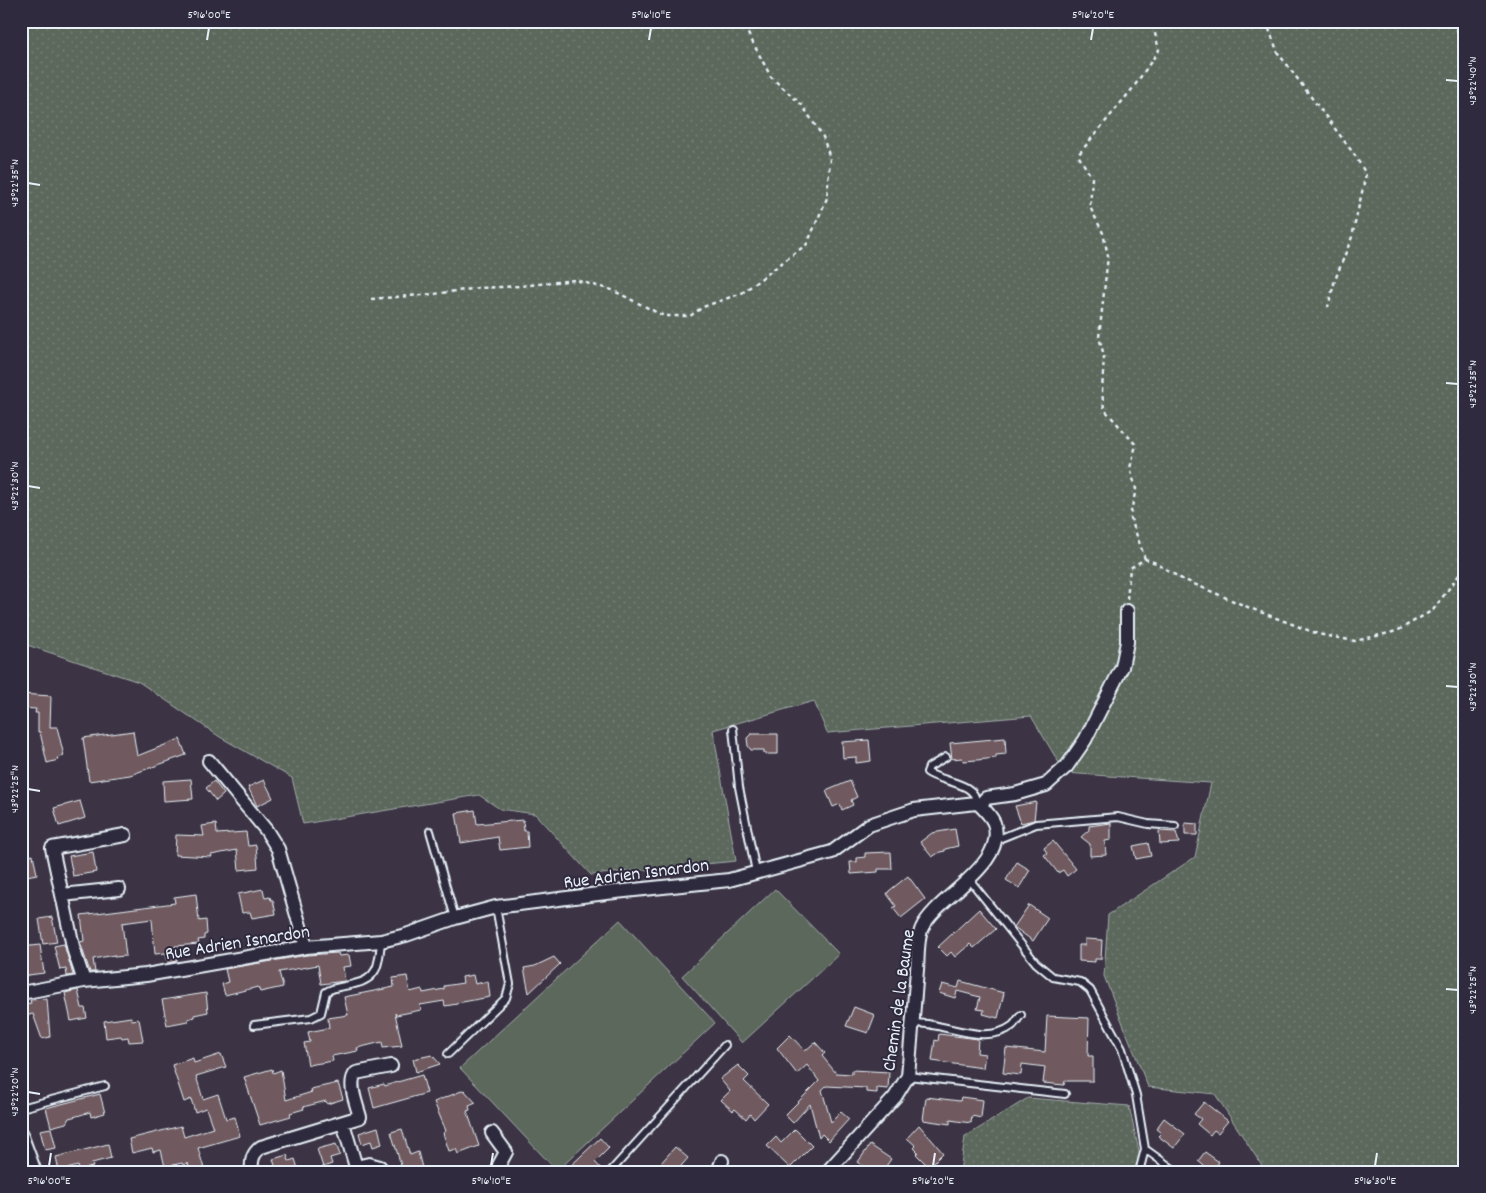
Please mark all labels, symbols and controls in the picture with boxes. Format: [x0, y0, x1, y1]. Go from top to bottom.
text: 5°16'00"E [187, 7, 231, 24]
text: 5°16'10"E [631, 7, 671, 24]
text: 5°16'20"E [1072, 7, 1114, 24]
text: 43°22'40"N [1465, 57, 1482, 105]
text: 43°22'35"N [7, 159, 24, 207]
text: 43°22'35"N [1465, 360, 1482, 408]
text: 43°22'30"N [7, 461, 24, 511]
text: 43°22'30"N [1465, 662, 1482, 712]
text: 43°22'25"N [7, 765, 24, 813]
street label: Rue Adrien Isnardon [562, 853, 711, 898]
street label: Rue Adrien Isnardon [163, 920, 312, 969]
street label: Chemin de la Baume [877, 928, 924, 1073]
text: 43°22'25"N [1465, 966, 1482, 1014]
text: 43°22'20"N [7, 1067, 24, 1117]
text: 5°16'00"E [27, 1173, 71, 1190]
text: 5°16'10"E [471, 1173, 511, 1190]
text: 5°16'20"E [912, 1173, 954, 1190]
text: 5°16'30"E [1354, 1173, 1396, 1190]

